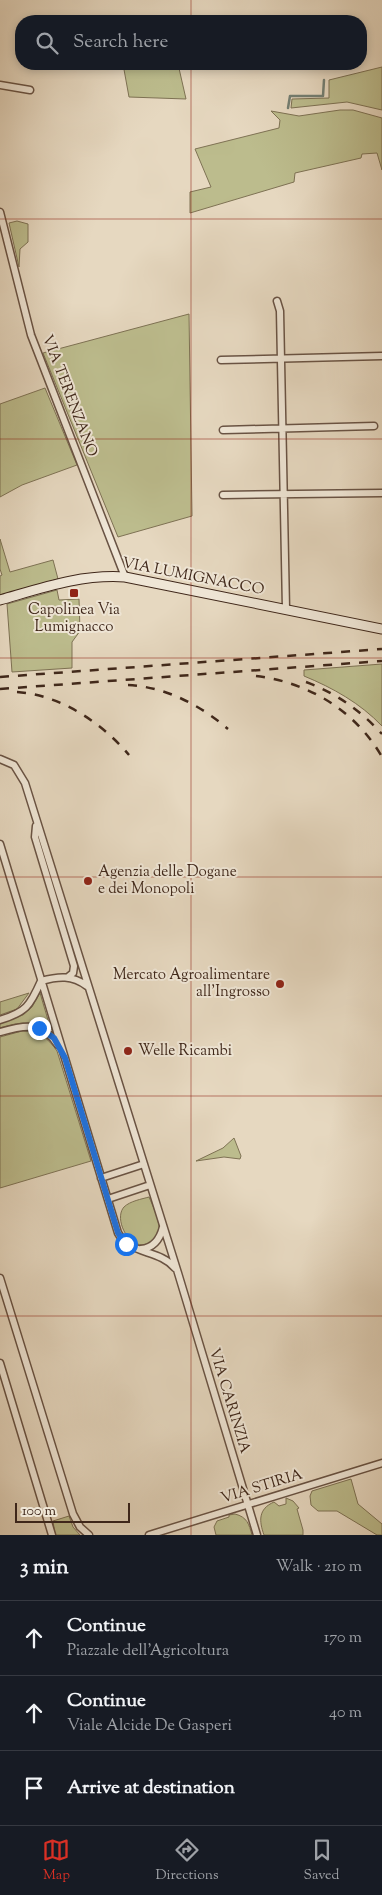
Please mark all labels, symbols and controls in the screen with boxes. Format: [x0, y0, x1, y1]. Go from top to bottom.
search box [15, 15, 367, 70]
icon: search [33, 29, 61, 57]
text: Search here [73, 29, 168, 56]
street label: VIA TERENZANO [36, 332, 102, 460]
street label: VIA LUMIGNACCO [120, 553, 266, 601]
marker: Capolinea Via Lumignacco [68, 587, 80, 599]
place label: Capolinea Via Lumignacco [28, 600, 120, 638]
place label: Agenzia delle Dogane e dei Monopoli [98, 862, 237, 900]
marker: Agenzia delle Dogane e dei Monopoli [82, 875, 94, 887]
place label: Mercato Agroalimentare all’Ingrosso [113, 965, 270, 1003]
marker: Mercato Agroalimentare all’Ingrosso [274, 978, 286, 990]
route end [28, 1017, 51, 1040]
place label: Welle Ricambi [138, 1041, 232, 1062]
marker: Welle Ricambi [122, 1045, 134, 1057]
route start [115, 1233, 138, 1256]
street label: VIA CARINZIA [203, 1346, 255, 1456]
street label: VIA STIRIA [218, 1465, 306, 1509]
scale bar [15, 1500, 130, 1523]
text: 100 m [22, 1502, 56, 1522]
text: 3 min [20, 1553, 69, 1583]
text: Walk · 210 m [276, 1556, 362, 1579]
text: Continue [67, 1613, 146, 1640]
icon: ahead [20, 1624, 48, 1652]
text: 170 m [324, 1627, 362, 1650]
text: Piazzale dell'Agricoltura [67, 1640, 229, 1663]
text: Continue [67, 1688, 146, 1715]
icon: ahead [20, 1699, 48, 1727]
text: 40 m [329, 1702, 362, 1725]
text: Viale Alcide De Gasperi [67, 1715, 232, 1738]
icon: arrive [20, 1774, 48, 1802]
text: Arrive at destination [67, 1775, 235, 1802]
tab: Map [42, 1836, 70, 1886]
tab: Directions [155, 1836, 219, 1886]
tab: Saved [304, 1836, 339, 1886]

